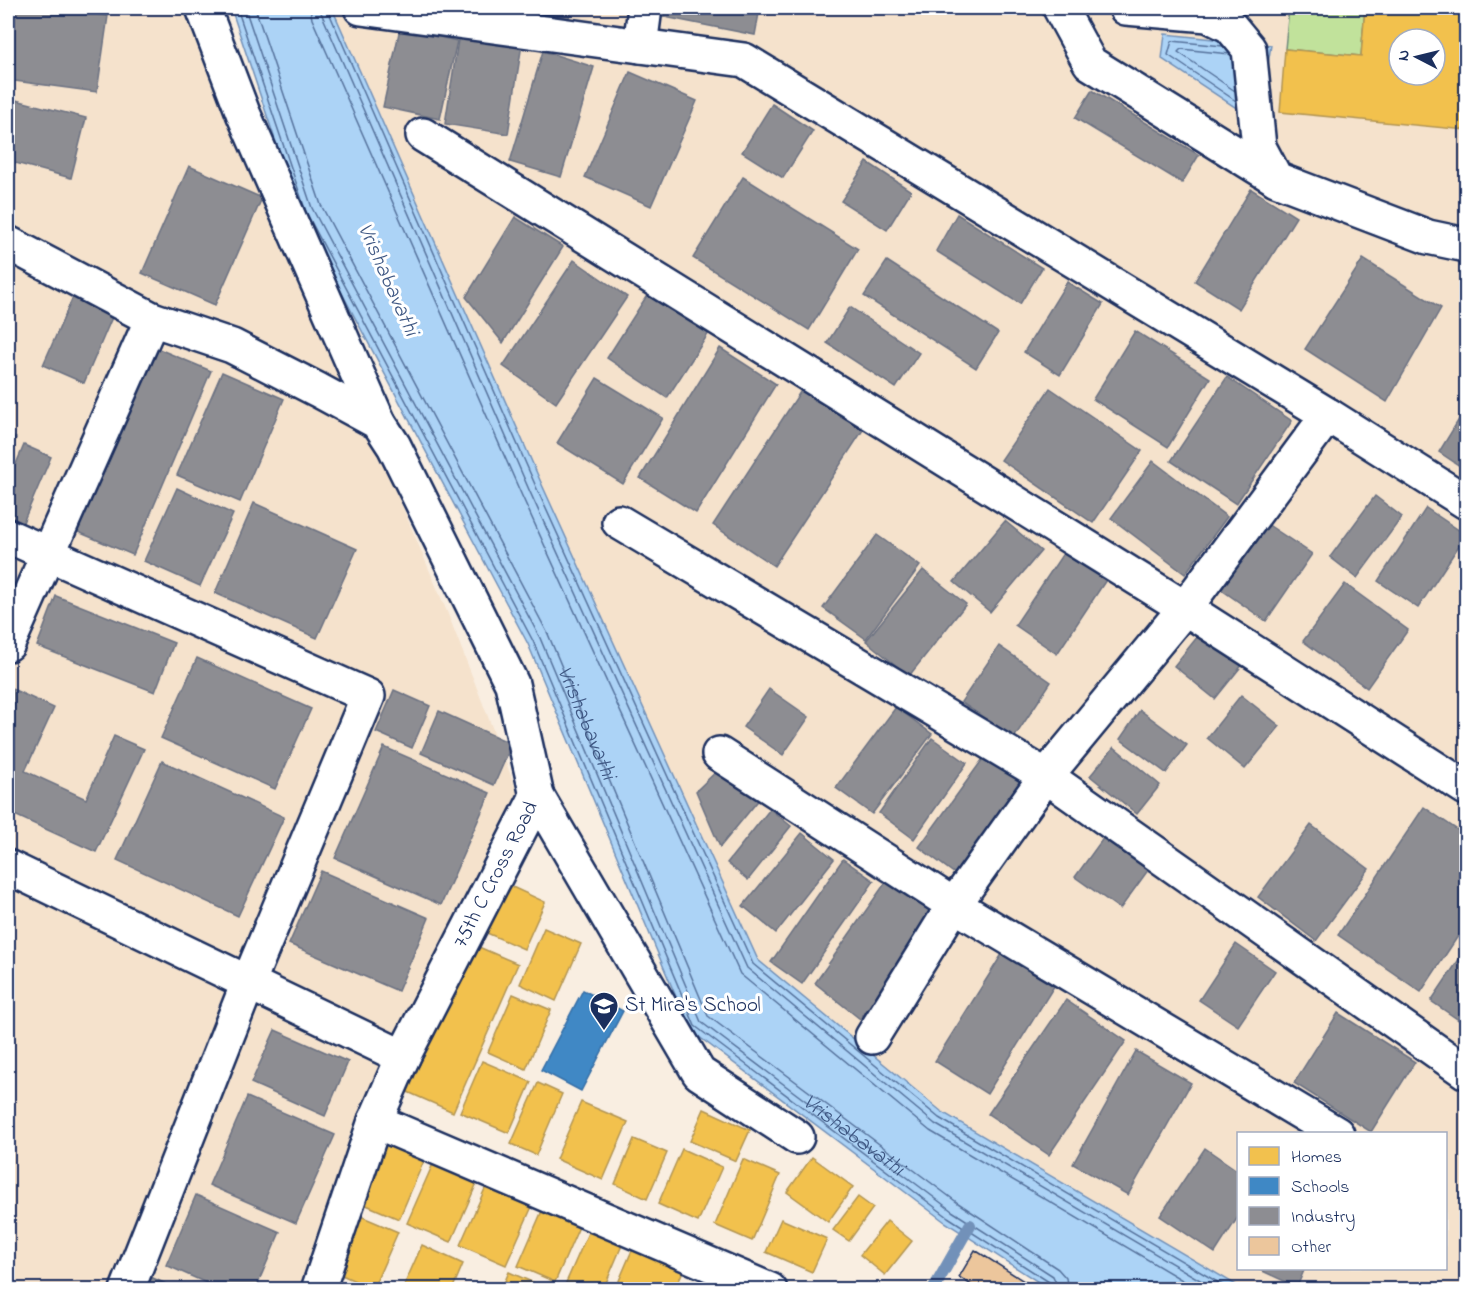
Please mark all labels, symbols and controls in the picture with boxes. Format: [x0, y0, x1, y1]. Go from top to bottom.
north arrow [1387, 27, 1447, 87]
text: N [1392, 48, 1417, 62]
water label: Vrishabavathi [348, 219, 427, 343]
water label: Vrishabavathi [547, 662, 624, 787]
street label: 75th C Cross Road [446, 796, 547, 953]
school or university icon: St Mira's School [588, 990, 620, 1032]
place label: St Mira's School [625, 991, 761, 1021]
water label: Vrishabavathi [795, 1087, 912, 1187]
legend [1237, 1132, 1447, 1270]
text: Homes [1291, 1145, 1342, 1171]
text: Schools [1291, 1175, 1349, 1201]
text: Industry [1291, 1205, 1355, 1231]
text: Other [1291, 1235, 1331, 1261]

